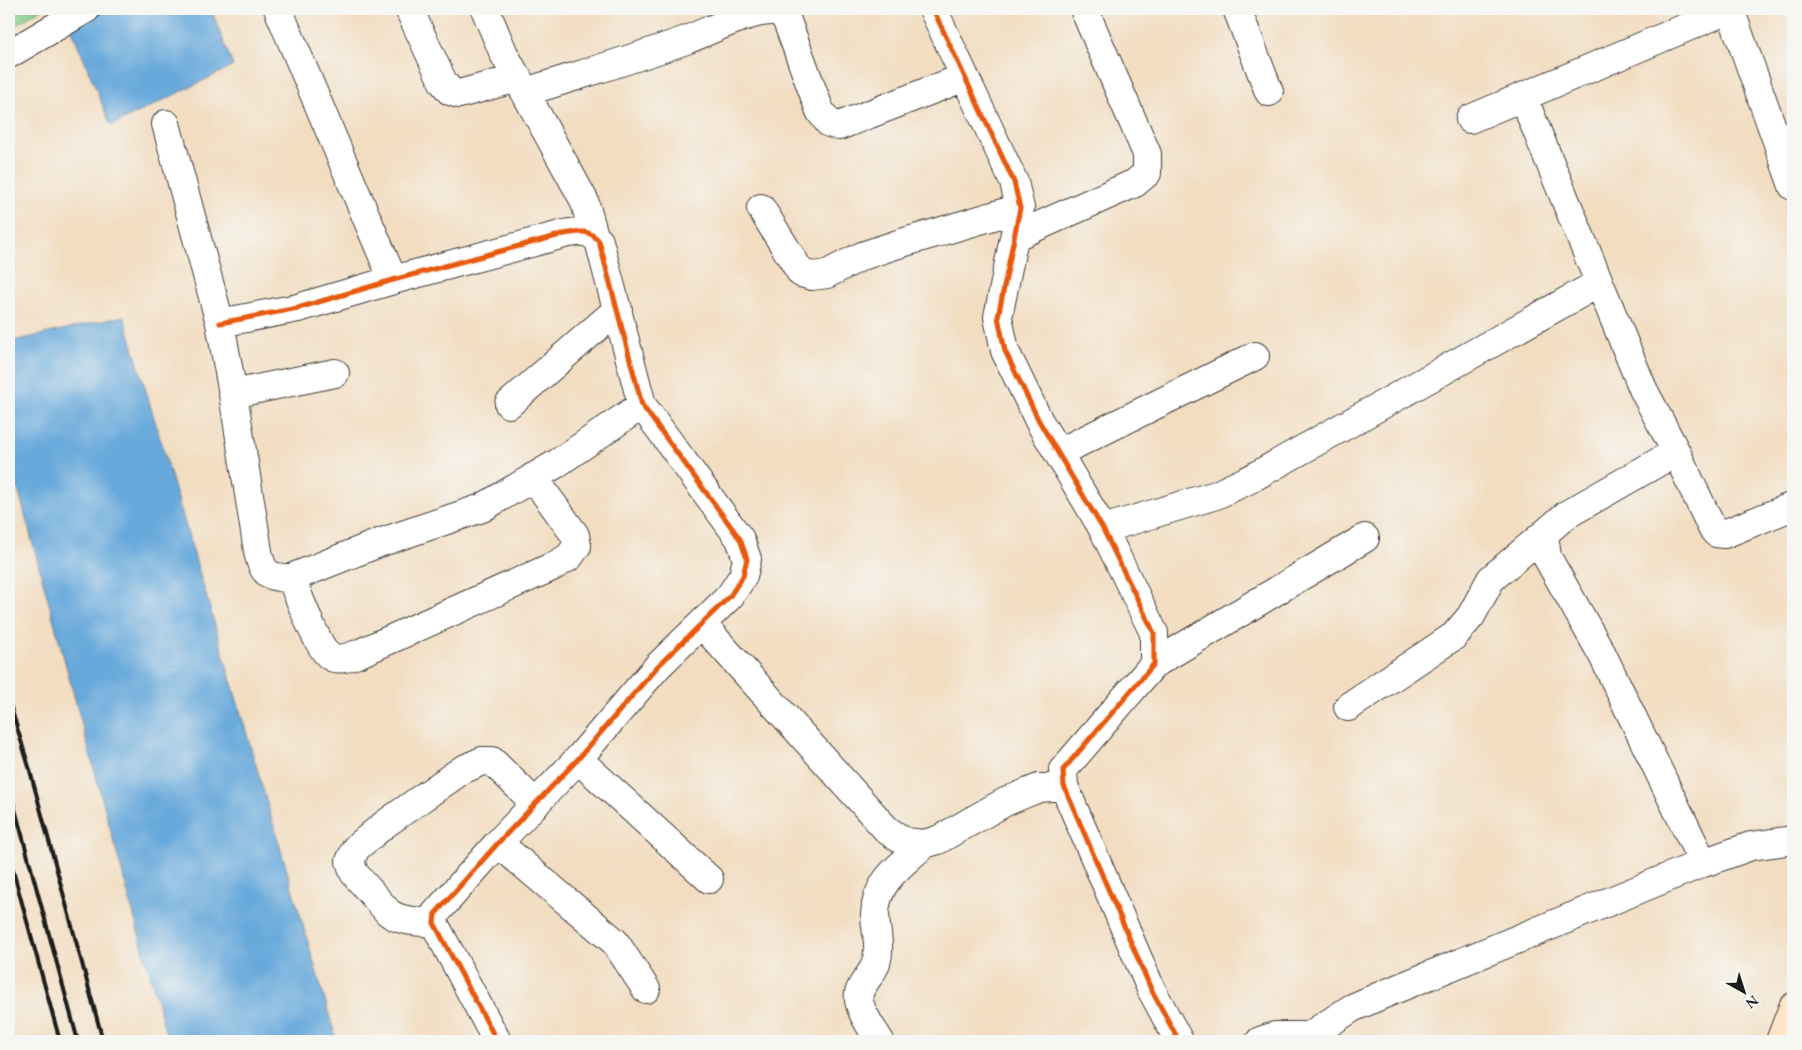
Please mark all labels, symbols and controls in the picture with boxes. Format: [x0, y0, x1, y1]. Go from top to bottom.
north arrow [1720, 968, 1770, 1018]
text: N [1742, 992, 1762, 1013]

